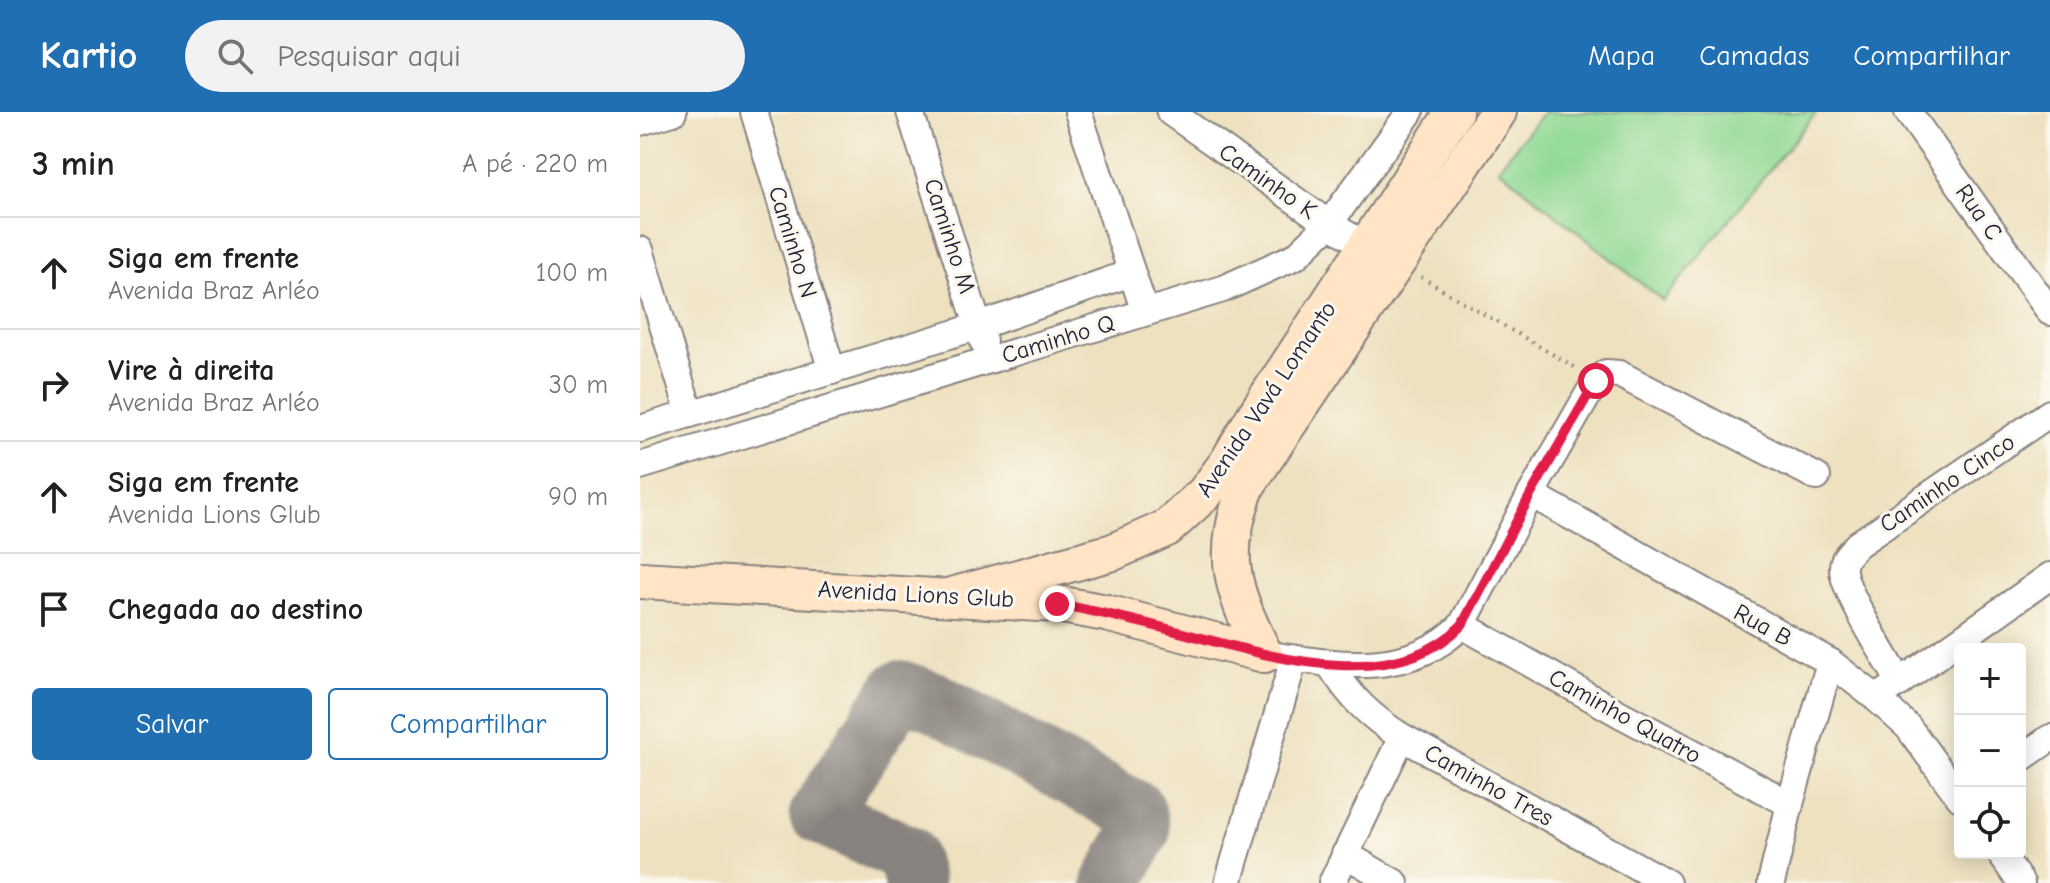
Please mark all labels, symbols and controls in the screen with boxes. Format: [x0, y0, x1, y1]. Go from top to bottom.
search box [185, 20, 745, 92]
text: Kartio [40, 34, 137, 78]
icon: search [213, 34, 257, 78]
text: Pesquisar aqui [277, 39, 461, 74]
text: Mapa [1588, 40, 1655, 72]
text: Camadas [1699, 40, 1809, 72]
text: Compartilhar [1853, 40, 2010, 72]
street label: Caminho K [1214, 137, 1322, 225]
text: 3 min [32, 144, 115, 184]
text: A pé · 220 m [462, 149, 608, 179]
street label: Caminho M [918, 175, 982, 297]
street label: Rua C [1950, 179, 2008, 245]
street label: Caminho N [763, 183, 823, 301]
text: Siga em frente [108, 241, 299, 276]
icon: ahead [32, 251, 76, 295]
text: 100 m [536, 258, 608, 288]
text: Avenida Braz Arléo [108, 276, 320, 306]
street label: Avenida Vavá Lomanto [1190, 296, 1342, 502]
street label: Caminho Q [998, 309, 1118, 369]
text: Vire à direita [108, 353, 274, 388]
icon: right [32, 363, 76, 407]
route start [1578, 363, 1614, 399]
text: 30 m [549, 370, 608, 400]
text: Avenida Braz Arléo [108, 388, 320, 418]
street label: Caminho Cinco [1874, 428, 2020, 538]
text: Siga em frente [108, 465, 299, 500]
icon: ahead [32, 475, 76, 519]
text: 90 m [548, 482, 608, 512]
text: Avenida Lions Glub [108, 500, 321, 530]
street label: Avenida Lions Glub [817, 575, 1015, 613]
route end [1039, 586, 1075, 622]
icon: arrive [32, 587, 76, 631]
text: Chegada ao destino [108, 592, 363, 627]
street label: Rua B [1729, 598, 1797, 652]
map controls [1954, 643, 2026, 859]
button: + [1954, 643, 2026, 715]
street label: Caminho Quatro [1544, 663, 1706, 769]
button: Salvar [32, 688, 312, 760]
button: Compartilhar [328, 688, 608, 760]
button: − [1954, 715, 2026, 787]
street label: Caminho Tres [1420, 738, 1558, 832]
button: locate [1954, 787, 2026, 859]

